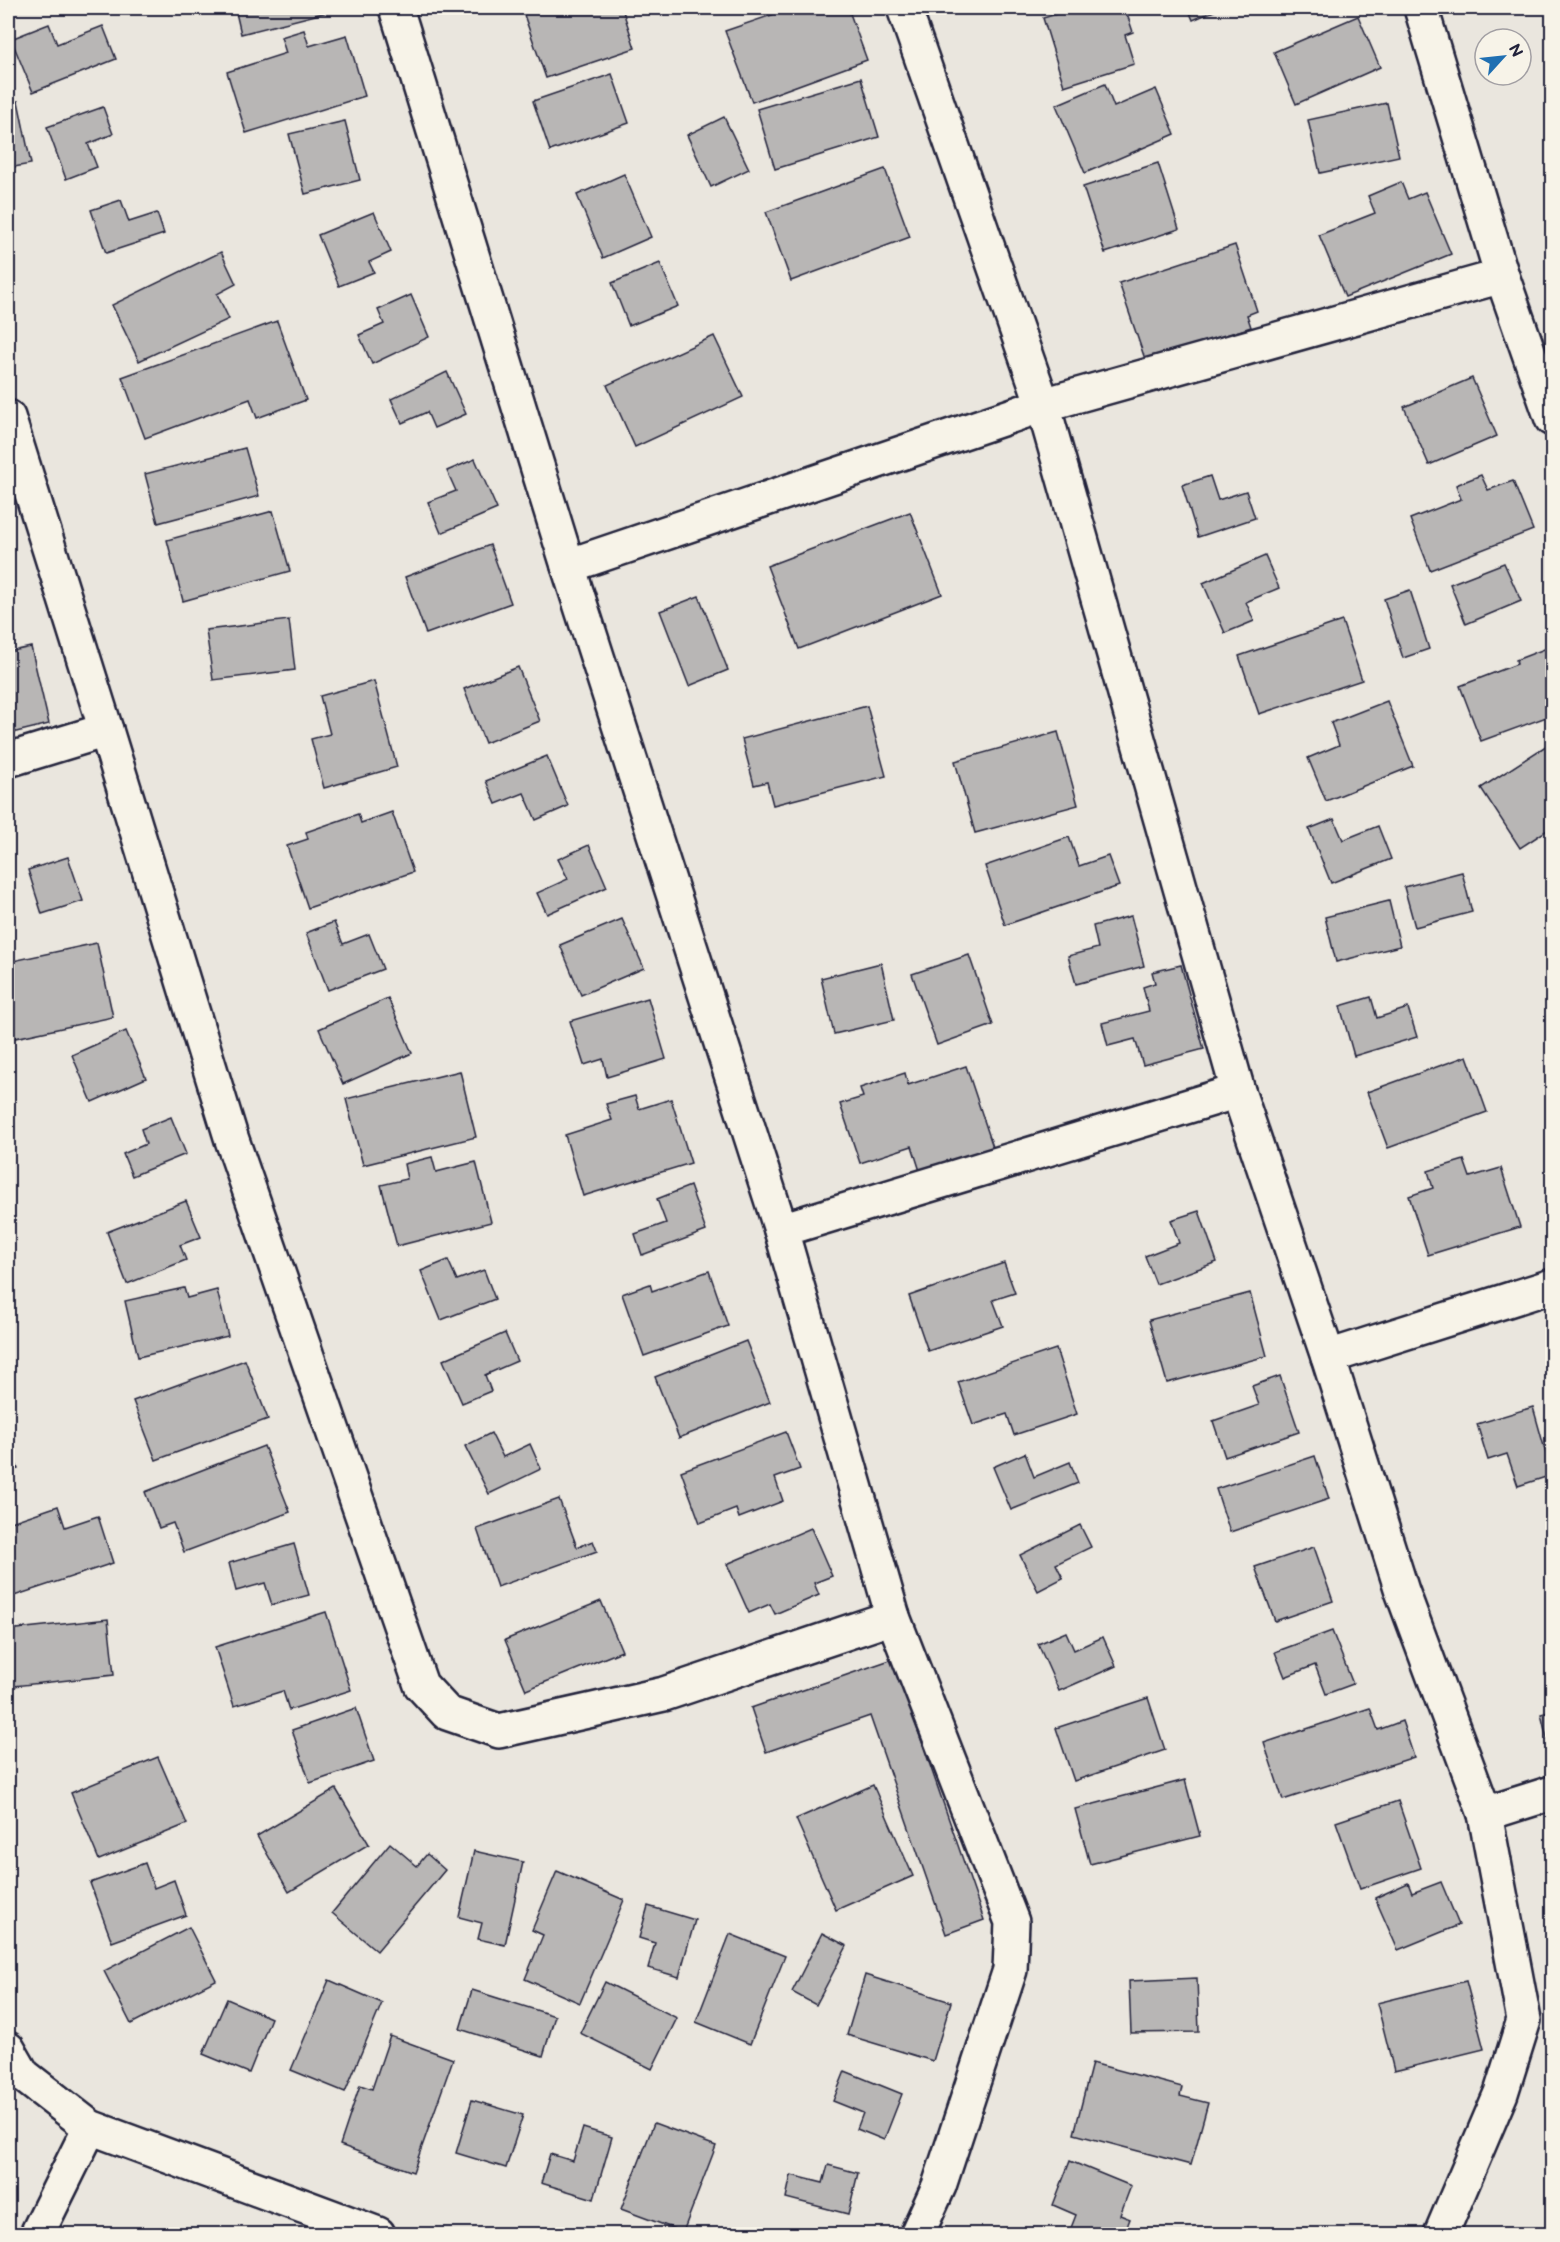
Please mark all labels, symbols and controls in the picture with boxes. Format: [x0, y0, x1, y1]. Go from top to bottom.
north arrow [1473, 27, 1533, 87]
text: N [1504, 41, 1526, 61]

